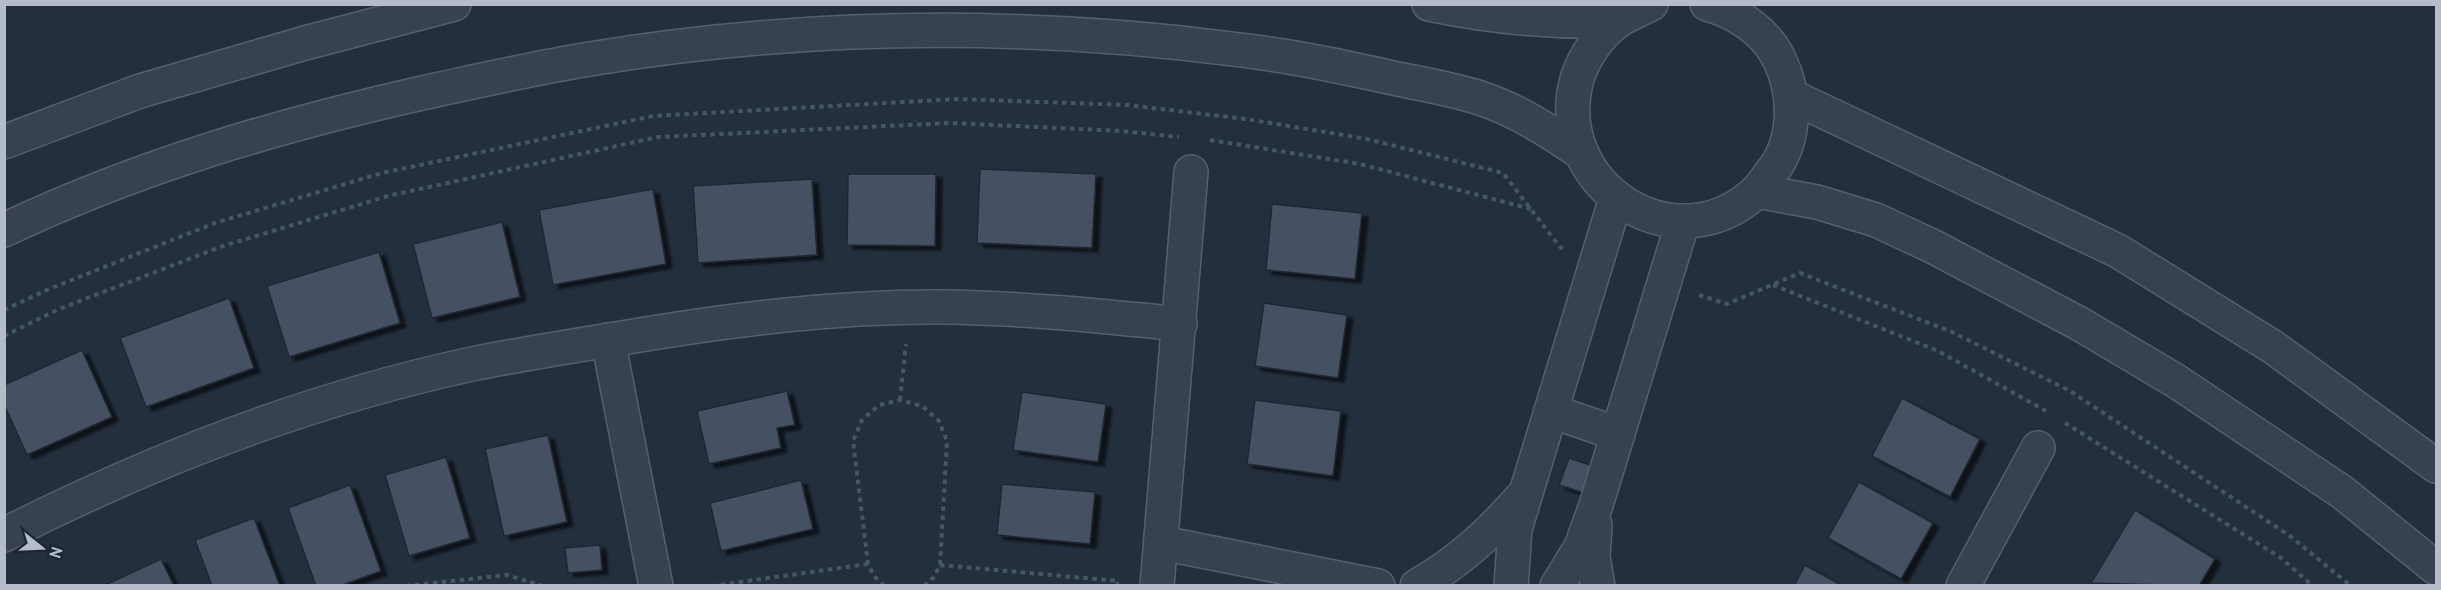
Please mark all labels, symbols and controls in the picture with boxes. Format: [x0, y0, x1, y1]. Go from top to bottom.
north arrow [12, 518, 72, 578]
text: N [45, 545, 67, 561]

